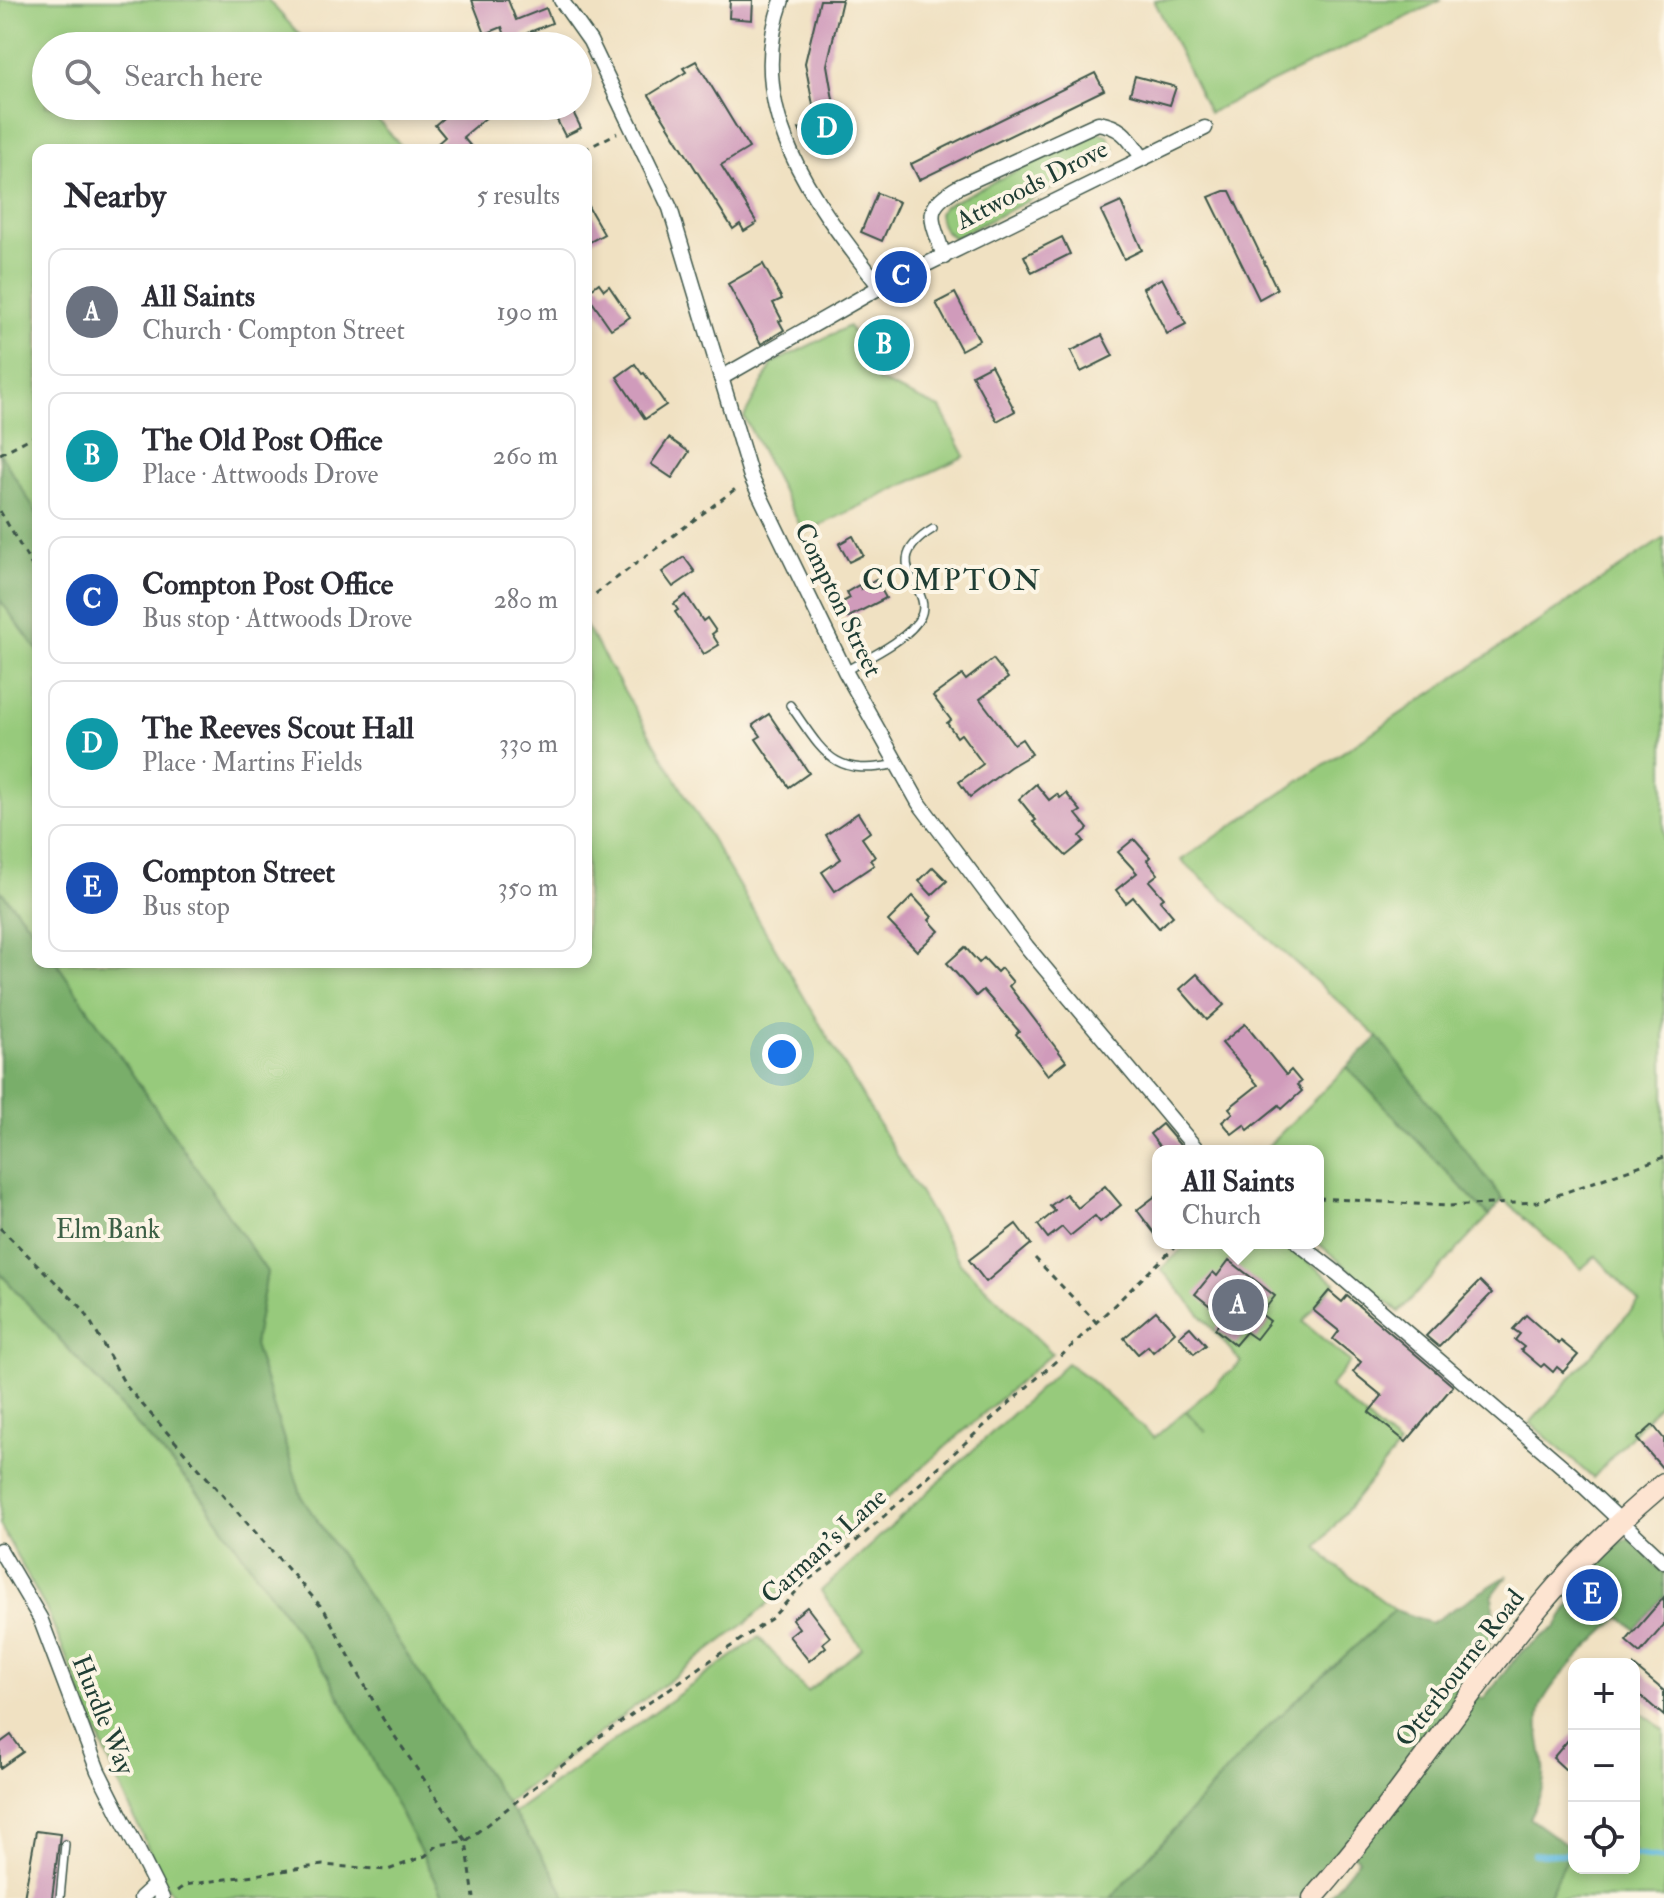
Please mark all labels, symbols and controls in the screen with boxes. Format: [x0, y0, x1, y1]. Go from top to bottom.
search box [32, 32, 592, 120]
icon: search [60, 54, 104, 98]
text: Search here [124, 58, 263, 95]
pin: D [801, 99, 853, 159]
street label: Attwoods Drove [950, 133, 1114, 237]
text: Nearby [64, 175, 166, 218]
text: 5 results [476, 180, 560, 212]
pin: C [875, 247, 927, 307]
text: All Saints [142, 278, 255, 315]
text: A [84, 296, 100, 328]
text: 190 m [497, 296, 558, 328]
text: Church · Compton Street [142, 315, 405, 347]
pin: B [858, 315, 910, 375]
text: The Old Post Office [142, 422, 382, 459]
text: B [83, 440, 101, 472]
text: 260 m [493, 440, 558, 472]
text: Place · Attwoods Drove [142, 459, 378, 491]
street label: Compton Street [786, 518, 889, 683]
district label: COMPTON [862, 562, 1042, 599]
text: Compton Post Office [142, 566, 393, 603]
text: C [82, 584, 102, 616]
text: 280 m [494, 584, 558, 616]
text: Bus stop · Attwoods Drove [142, 603, 412, 635]
text: The Reeves Scout Hall [142, 710, 414, 747]
text: D [81, 728, 103, 760]
text: 330 m [499, 728, 558, 760]
text: Place · Martins Fields [142, 747, 363, 779]
text: Compton Street [142, 854, 335, 891]
text: E [83, 872, 101, 904]
text: 350 m [498, 872, 558, 904]
text: Bus stop [142, 891, 230, 923]
your location [762, 1034, 802, 1074]
popup [1152, 1145, 1324, 1249]
text: All Saints [1181, 1163, 1295, 1200]
text: Church [1181, 1200, 1261, 1232]
park label: Elm Bank [56, 1214, 161, 1246]
pin: A [1212, 1275, 1264, 1335]
street label: Carman's Lane [755, 1481, 893, 1611]
pin: E [1566, 1565, 1618, 1625]
street label: Otterbourne Road [1389, 1583, 1532, 1753]
street label: Hurdle Way [65, 1651, 142, 1780]
map controls [1568, 1658, 1640, 1874]
button: + [1568, 1658, 1640, 1730]
button: − [1568, 1730, 1640, 1802]
button: locate [1568, 1802, 1640, 1874]

